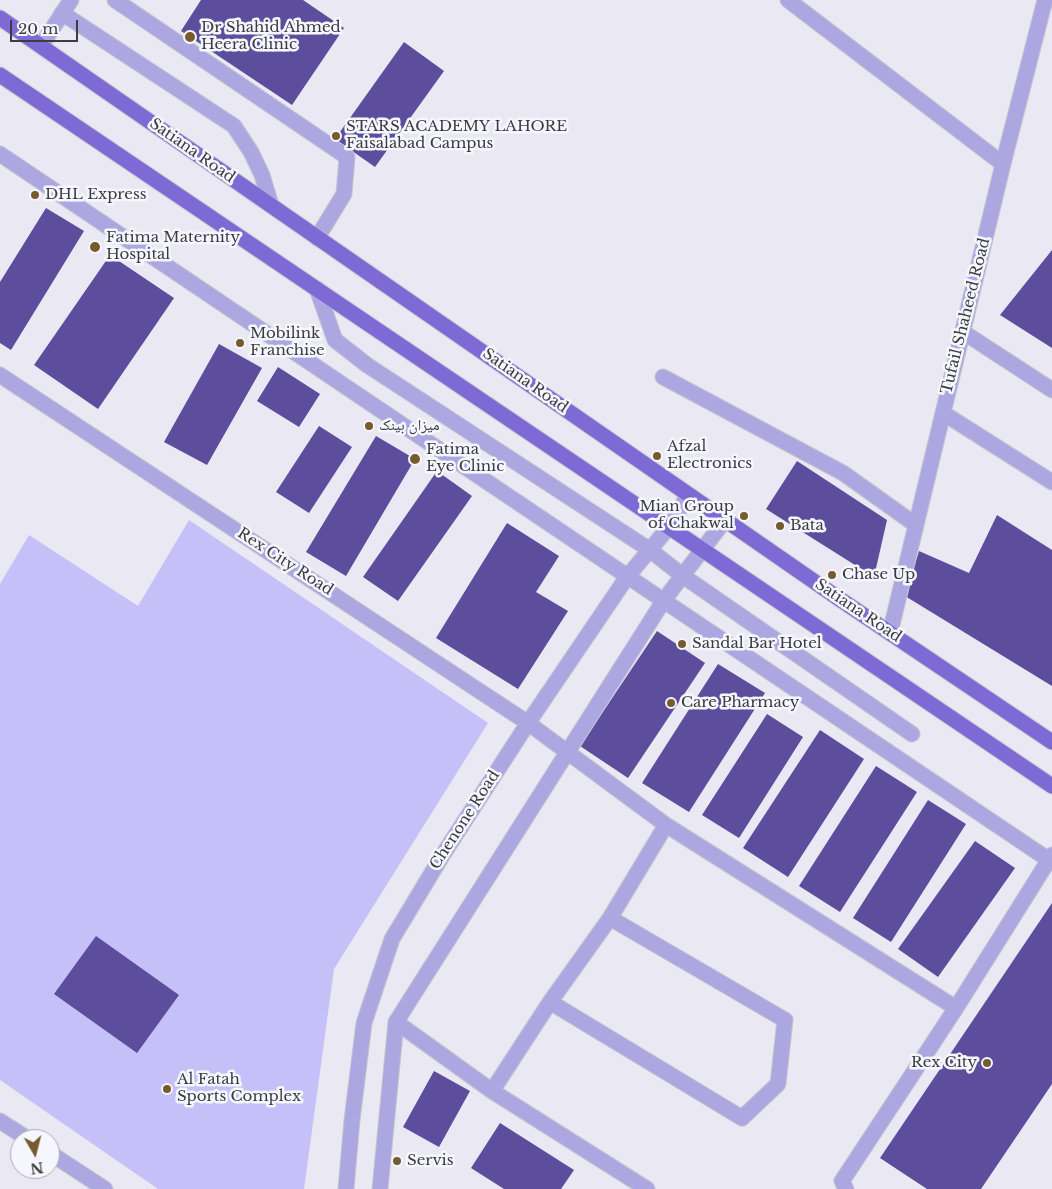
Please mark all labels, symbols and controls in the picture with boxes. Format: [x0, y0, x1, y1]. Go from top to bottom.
scale bar [12, 10, 80, 42]
text: 20 m [18, 19, 58, 38]
place label: Dr Shahid Ahmed Heera Clinic [201, 19, 341, 54]
marker: Dr Shahid Ahmed Heera Clinic [183, 30, 197, 44]
street label: Satiana Road [146, 115, 238, 187]
place label: STARS ACADEMY LAHORE Faisalabad Campus [346, 118, 567, 153]
marker: STARS ACADEMY LAHORE Faisalabad Campus [330, 130, 342, 142]
place label: DHL Express [45, 186, 147, 204]
marker: DHL Express [29, 189, 41, 201]
place label: Fatima Maternity Hospital [106, 229, 240, 264]
street label: Tufail Shaheed Road [938, 236, 994, 396]
marker: Fatima Maternity Hospital [88, 240, 102, 254]
place label: Mobilink Franchise [250, 325, 325, 360]
marker: Mobilink Franchise [234, 337, 246, 349]
street label: Satiana Road [479, 345, 571, 417]
place label: میزان بینک [379, 417, 440, 435]
marker: میزان بینک [363, 420, 375, 432]
place label: Afzal Electronics [667, 438, 752, 473]
place label: Fatima Eye Clinic [426, 441, 504, 476]
marker: Afzal Electronics [651, 450, 663, 462]
marker: Fatima Eye Clinic [408, 452, 422, 466]
place label: Mian Group of Chakwal [640, 498, 734, 533]
marker: Mian Group of Chakwal [738, 510, 750, 522]
place label: Bata [790, 517, 824, 535]
marker: Bata [774, 520, 786, 532]
street label: Rex City Road [234, 524, 336, 600]
place label: Chase Up [842, 566, 915, 584]
marker: Chase Up [826, 569, 838, 581]
street label: Satiana Road [812, 576, 904, 646]
place label: Sandal Bar Hotel [692, 635, 822, 653]
marker: Sandal Bar Hotel [676, 638, 688, 650]
place label: Care Pharmacy [681, 694, 799, 712]
marker: Care Pharmacy [665, 697, 677, 709]
street label: Chenone Road [426, 767, 504, 873]
place label: Rex City [911, 1054, 977, 1072]
marker: Rex City [981, 1057, 993, 1069]
place label: Al Fatah Sports Complex [177, 1071, 301, 1106]
marker: Al Fatah Sports Complex [161, 1083, 173, 1095]
north arrow [10, 1129, 60, 1179]
place label: Servis [407, 1152, 453, 1170]
marker: Servis [391, 1155, 403, 1167]
text: N [29, 1158, 45, 1178]

